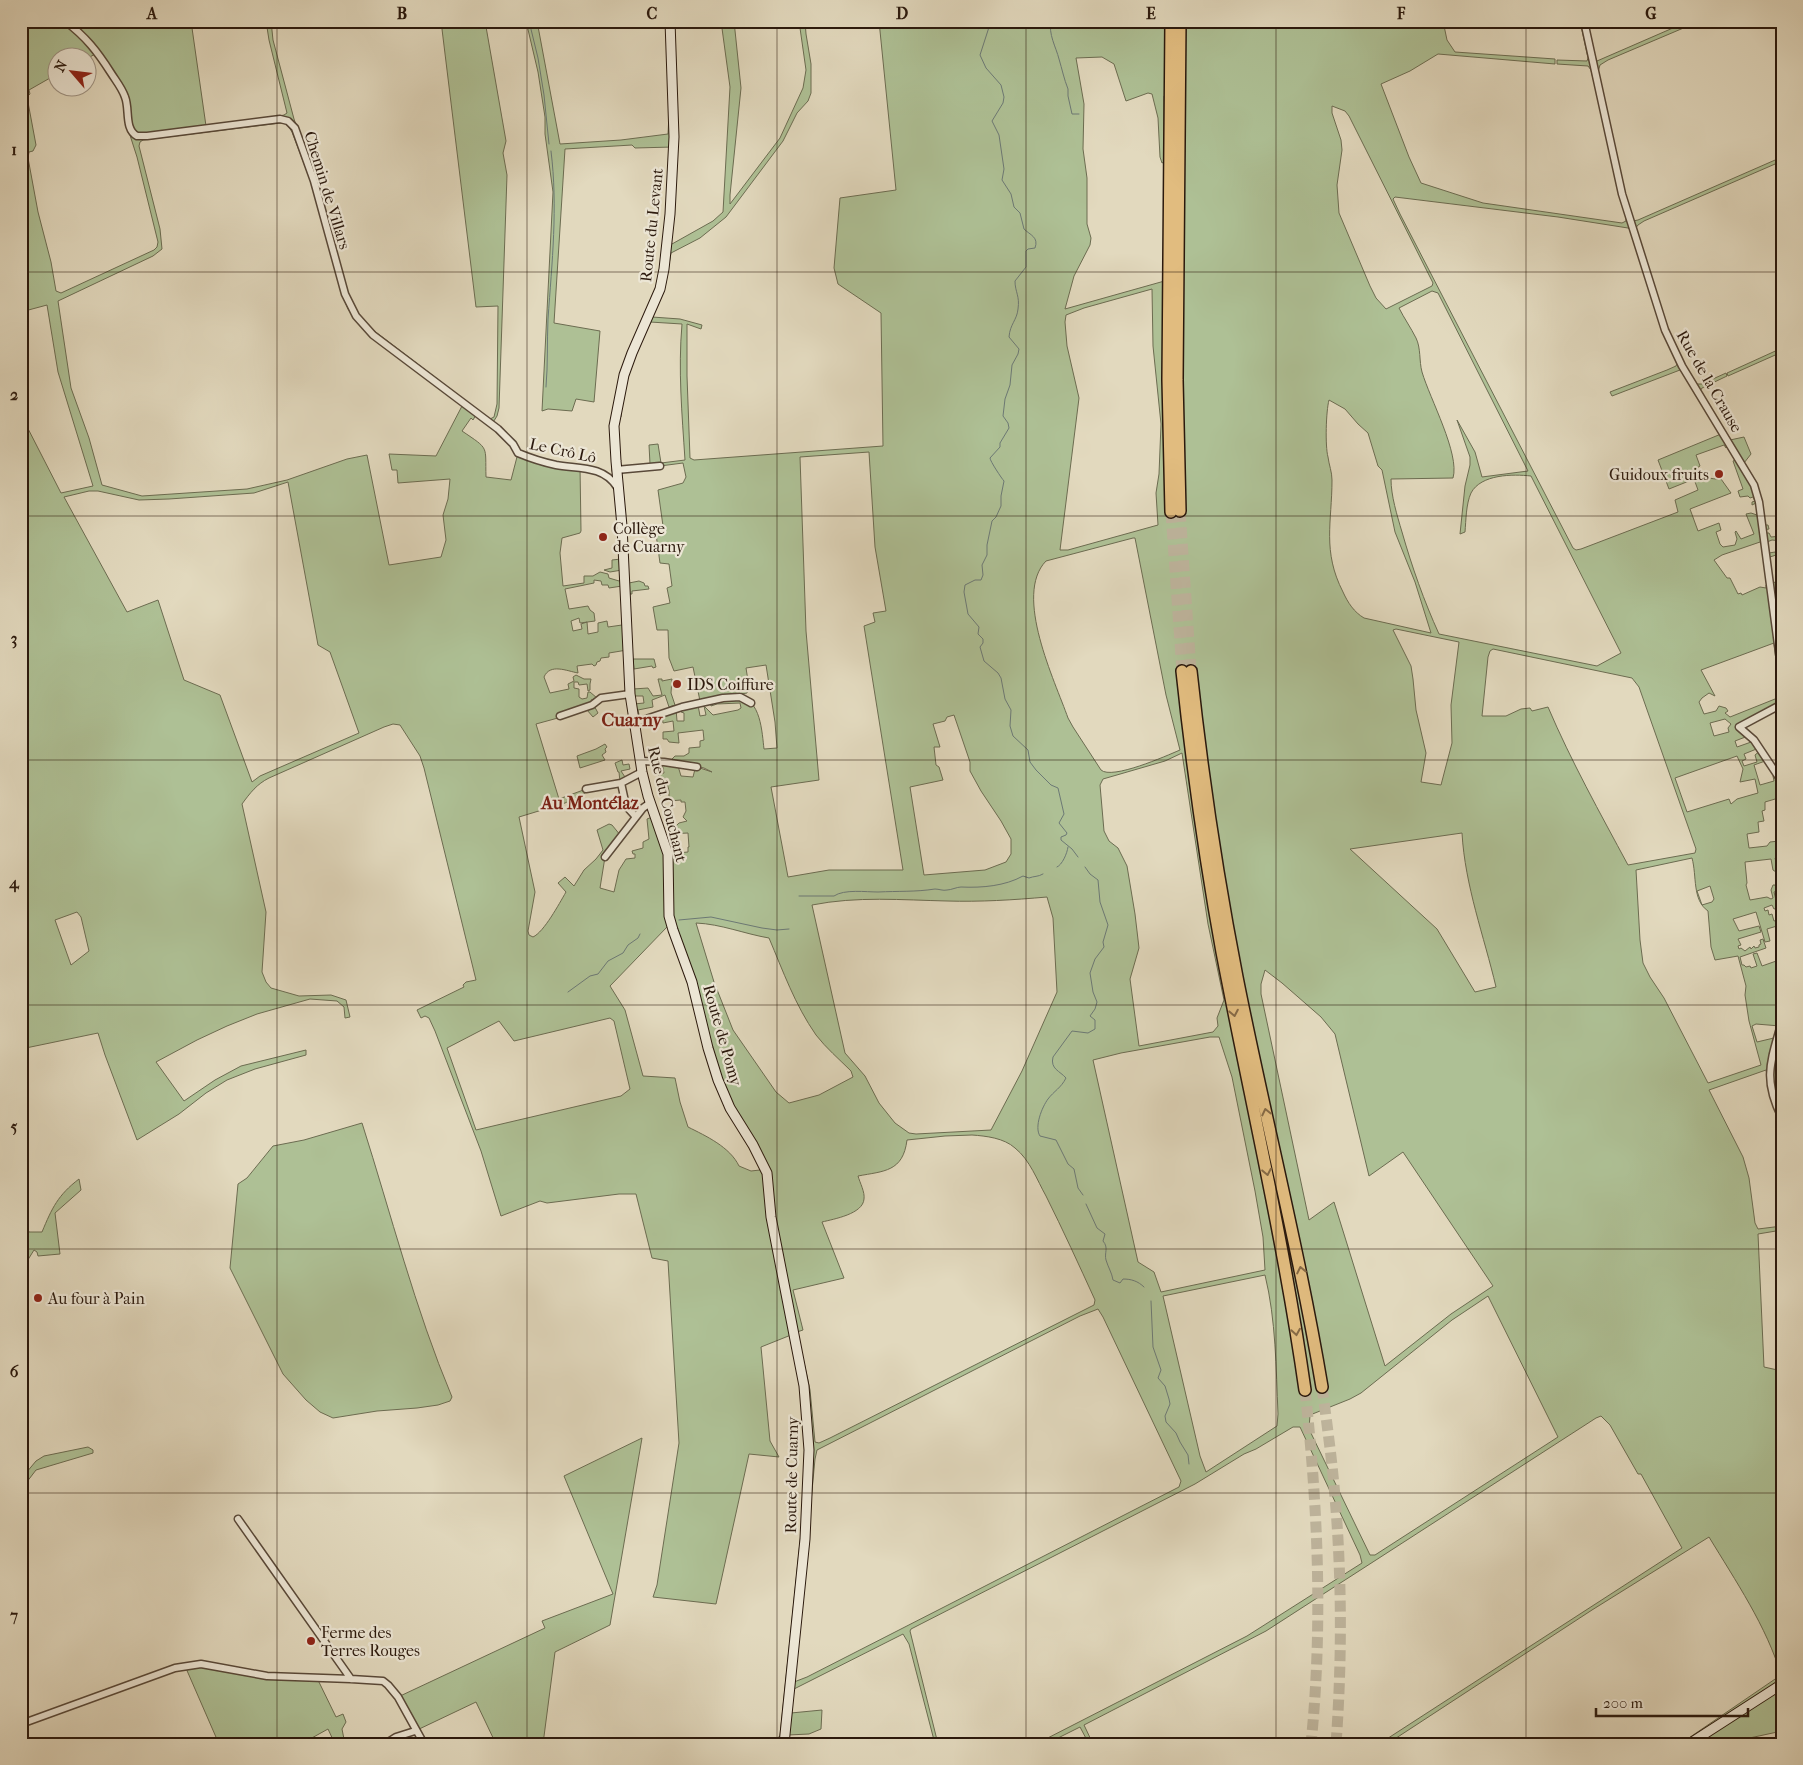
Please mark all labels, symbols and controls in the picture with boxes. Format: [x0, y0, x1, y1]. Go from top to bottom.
text: A [146, 4, 158, 23]
text: B [397, 4, 407, 23]
text: C [647, 4, 658, 23]
text: D [896, 4, 908, 23]
text: E [1146, 4, 1156, 23]
text: F [1396, 4, 1406, 23]
text: G [1645, 4, 1657, 23]
north arrow [48, 48, 98, 98]
text: N [51, 57, 71, 75]
street label: Chemin de Villars [301, 129, 355, 252]
text: 1 [11, 140, 17, 159]
street label: Route du Levant [636, 167, 667, 283]
street label: Rue de la Crause [1673, 327, 1747, 436]
text: 2 [10, 385, 18, 404]
street label: Le Crô Lô [528, 434, 598, 467]
place label: Guidoux fruits [1609, 465, 1709, 484]
marker: Guidoux fruits [1713, 468, 1725, 480]
place label: Collège de Cuarny [613, 519, 685, 556]
marker: Collège de Cuarny [597, 531, 609, 543]
text: 3 [11, 629, 17, 649]
place label: IDS Coiffure [687, 675, 774, 694]
marker: IDS Coiffure [671, 678, 683, 690]
district label: Cuarny [602, 709, 663, 731]
street label: Rue du Couchant [644, 744, 691, 864]
district label: Au Montélaz [540, 793, 639, 814]
text: 4 [8, 873, 20, 893]
street label: Route de Pomy [699, 982, 746, 1088]
one-way arrow [1229, 1009, 1239, 1018]
one-way arrow [1261, 1107, 1272, 1116]
text: 5 [11, 1117, 18, 1136]
one-way arrow [1261, 1168, 1272, 1177]
one-way arrow [1296, 1266, 1306, 1275]
place label: Au four à Pain [47, 1289, 145, 1308]
marker: Au four à Pain [32, 1292, 44, 1304]
one-way arrow [1290, 1329, 1301, 1337]
text: 6 [10, 1362, 19, 1381]
street label: Route de Cuarny [781, 1416, 802, 1534]
text: 7 [9, 1606, 18, 1625]
place label: Ferme des Terres Rouges [321, 1623, 420, 1660]
marker: Ferme des Terres Rouges [305, 1635, 317, 1647]
scale bar [1596, 1685, 1748, 1717]
text: 200 m [1603, 1694, 1643, 1712]

